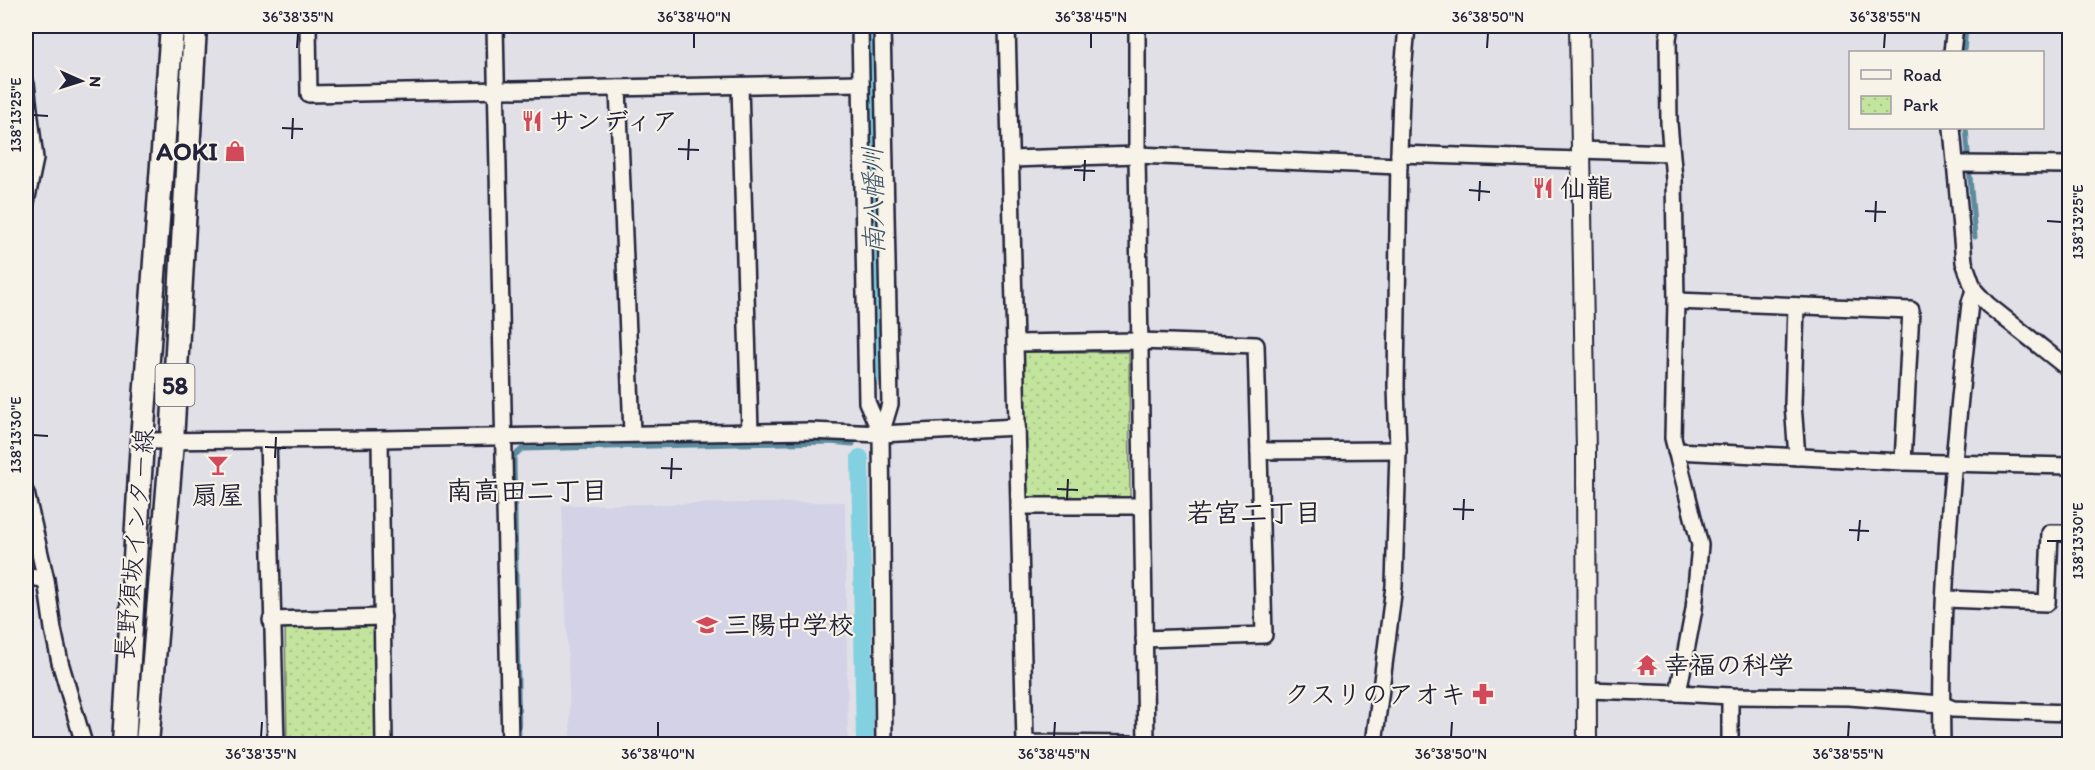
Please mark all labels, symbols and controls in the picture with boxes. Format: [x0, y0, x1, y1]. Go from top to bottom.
text: 36°38'35"N [262, 8, 334, 26]
text: 36°38'40"N [657, 8, 731, 26]
text: 36°38'45"N [1055, 8, 1127, 26]
text: 36°38'50"N [1452, 8, 1524, 26]
text: 36°38'55"N [1849, 8, 1921, 26]
north arrow [51, 51, 111, 111]
legend [1849, 51, 2044, 129]
text: Road [1903, 64, 1942, 86]
text: N [86, 76, 105, 88]
text: 138°13'25"E [7, 77, 25, 153]
text: Park [1903, 94, 1938, 116]
place label: サンディア [549, 105, 678, 137]
restaurant icon: サンディア [520, 109, 544, 133]
place label: AOKI [155, 135, 218, 167]
shop icon: AOKI [223, 139, 247, 163]
water label: 南八幡川 [856, 146, 890, 254]
place label: 仙龍 [1560, 172, 1612, 204]
restaurant icon: 仙龍 [1531, 176, 1555, 200]
text: 138°13'25"E [2069, 184, 2087, 260]
road number: 58 [156, 364, 195, 406]
text: 138°13'30"E [7, 397, 25, 473]
street label: 長野須坂インター線 [108, 427, 160, 661]
bar icon: 扇屋 [206, 453, 230, 477]
district label: 南高田二丁目 [446, 474, 608, 507]
place label: 扇屋 [192, 479, 244, 511]
district label: 若宮二丁目 [1187, 496, 1322, 529]
text: 138°13'30"E [2069, 503, 2087, 579]
place label: 三陽中学校 [724, 609, 854, 641]
school or university icon: 三陽中学校 [695, 613, 719, 637]
place label: 幸福の科学 [1664, 649, 1794, 681]
temple icon: 幸福の科学 [1635, 653, 1659, 677]
place label: クスリのアオキ [1284, 678, 1466, 710]
pharmacy icon: クスリのアオキ [1471, 682, 1495, 706]
text: 36°38'35"N [225, 745, 297, 763]
text: 36°38'40"N [621, 745, 695, 763]
text: 36°38'45"N [1018, 745, 1090, 763]
text: 36°38'50"N [1415, 745, 1487, 763]
text: 36°38'55"N [1812, 745, 1884, 763]

